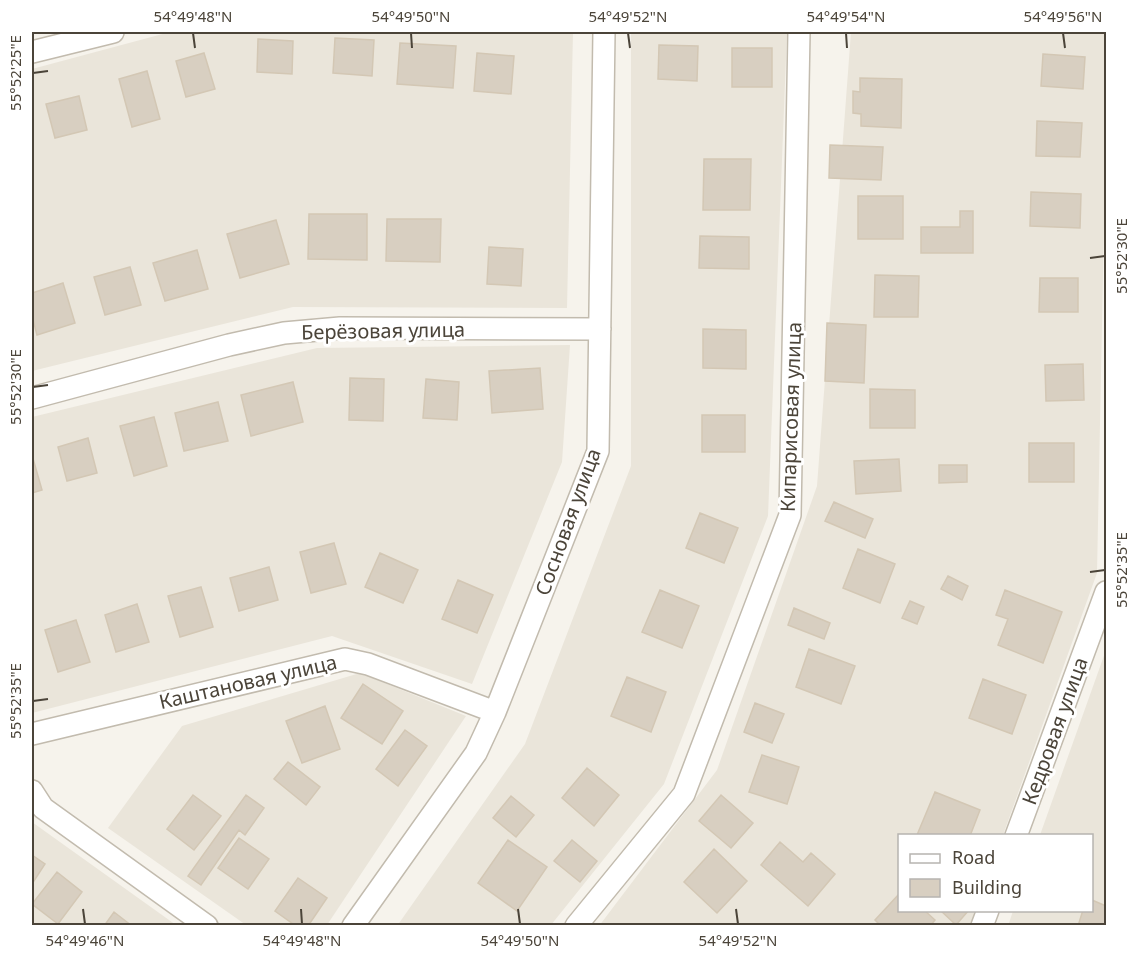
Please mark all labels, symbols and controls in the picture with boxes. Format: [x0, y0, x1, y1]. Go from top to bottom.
text: 54°49'48"N [154, 6, 232, 26]
text: 54°49'50"N [372, 6, 450, 26]
text: 54°49'52"N [589, 6, 667, 26]
text: 54°49'54"N [807, 6, 885, 26]
text: 54°49'56"N [1024, 6, 1102, 26]
text: 55°52'25"E [5, 35, 25, 111]
text: 55°52'30"E [1111, 218, 1131, 294]
street label: Берёзовая улица [301, 316, 465, 345]
street label: Кипарисовая улица [774, 322, 807, 512]
text: 55°52'30"E [5, 349, 25, 425]
street label: Сосновая улица [528, 445, 607, 599]
text: 55°52'35"E [1111, 532, 1131, 608]
street label: Каштановая улица [156, 648, 339, 715]
street label: Кедровая улица [1015, 653, 1094, 808]
text: 55°52'35"E [5, 663, 25, 739]
legend [898, 834, 1093, 912]
text: Road [952, 845, 995, 869]
text: Building [952, 875, 1022, 899]
text: 54°49'46"N [46, 930, 124, 950]
text: 54°49'48"N [263, 930, 341, 950]
text: 54°49'50"N [481, 930, 559, 950]
text: 54°49'52"N [699, 930, 777, 950]

